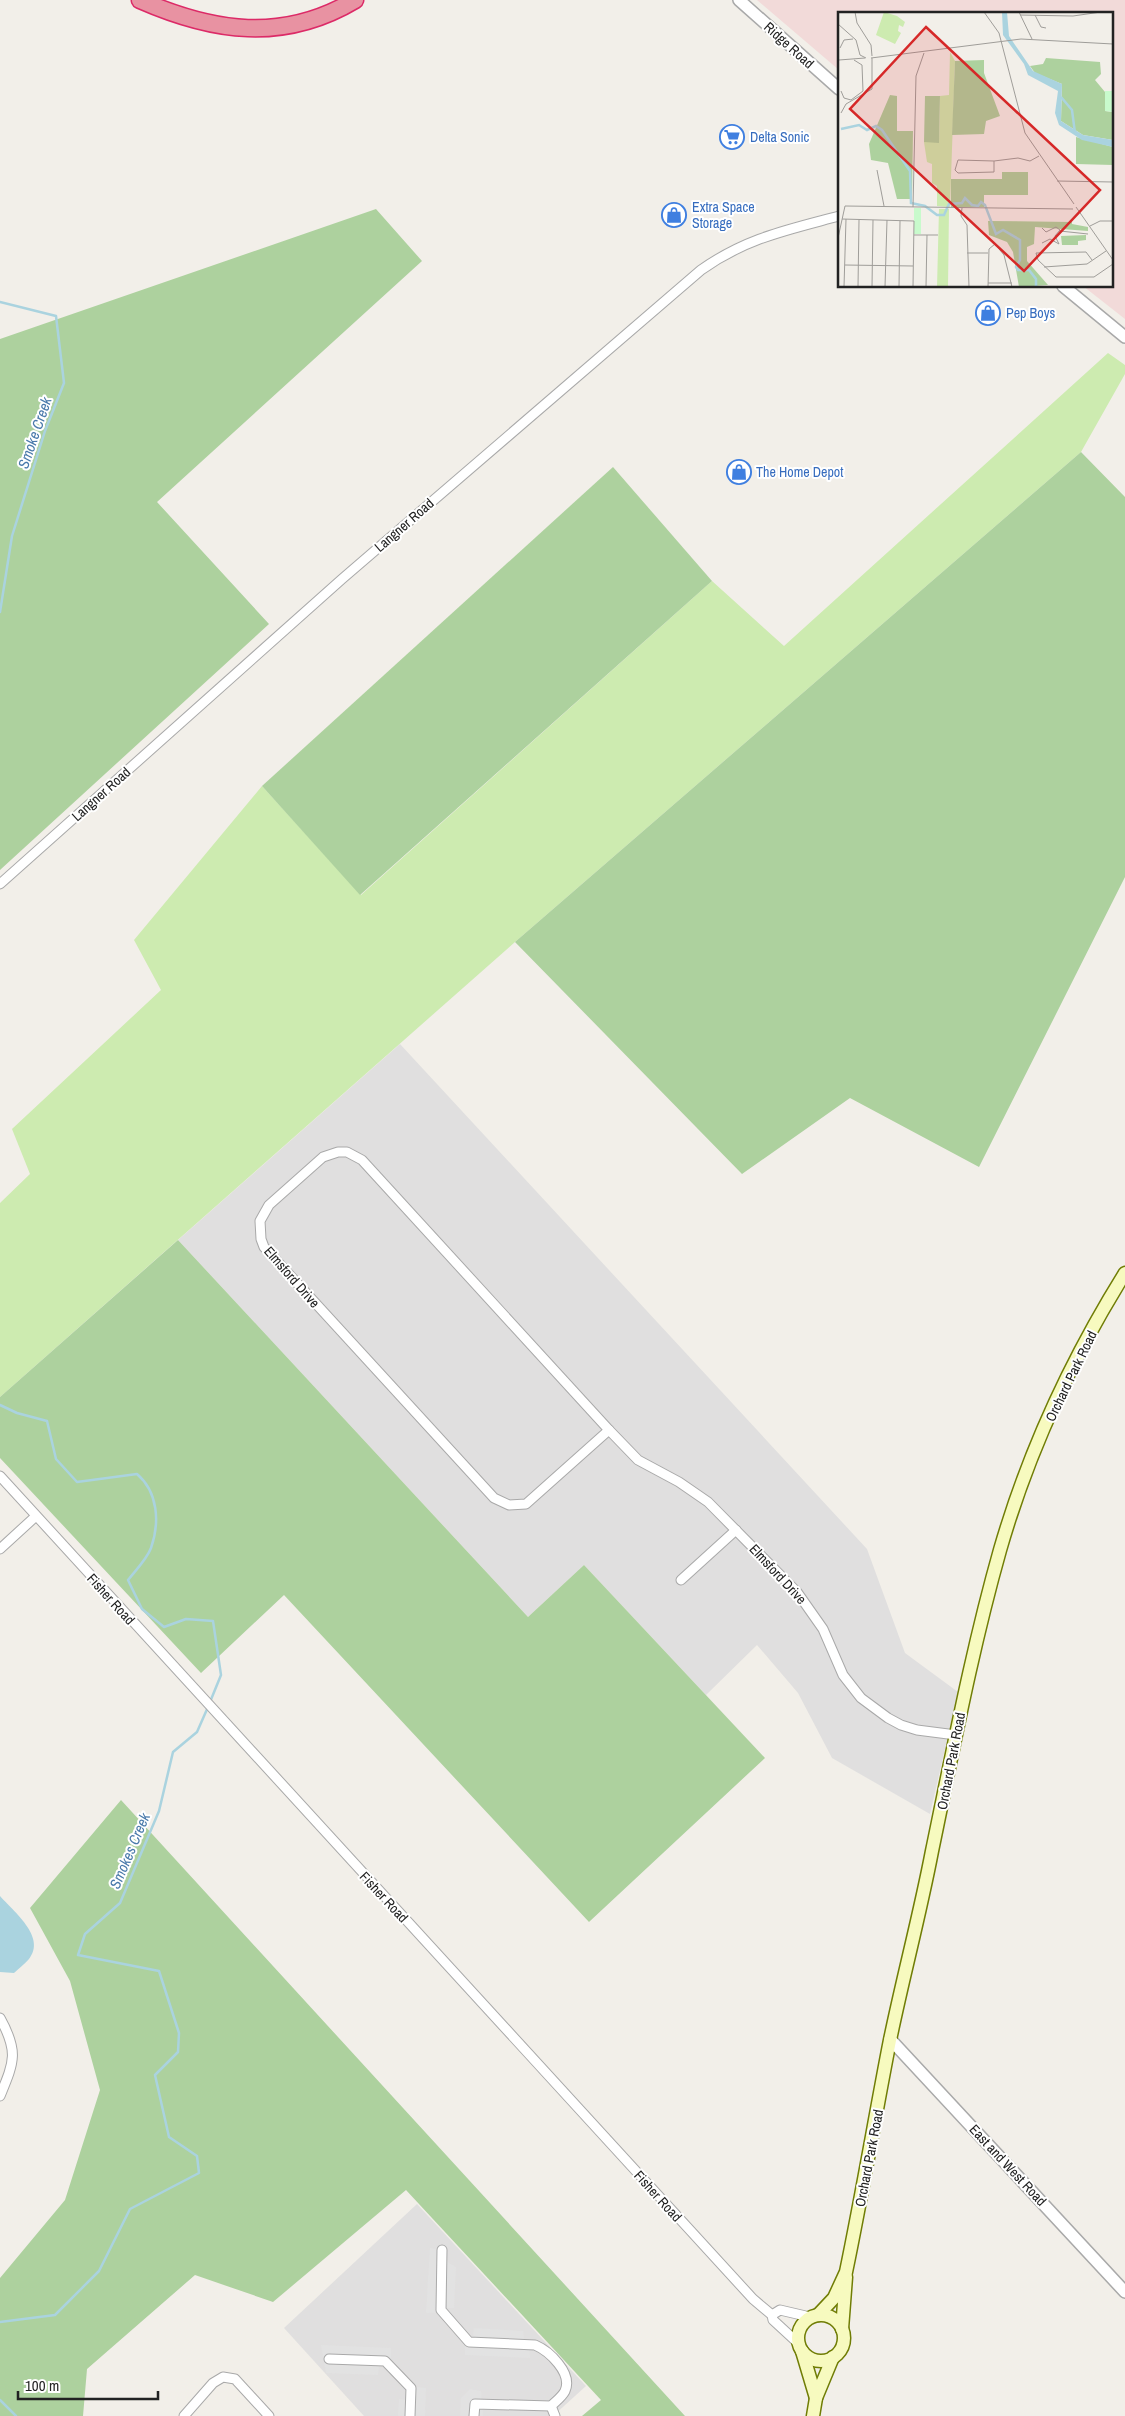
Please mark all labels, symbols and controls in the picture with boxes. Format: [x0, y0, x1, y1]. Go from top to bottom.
inset map [838, 12, 1112, 288]
street label: Ridge Road [760, 18, 818, 72]
supermarket icon: Delta Sonic [719, 124, 745, 150]
place label: Delta Sonic [750, 128, 810, 146]
place label: Extra Space Storage [692, 198, 755, 232]
shop icon: Extra Space Storage [661, 202, 687, 228]
shop icon: Pep Boys [975, 300, 1001, 326]
place label: Pep Boys [1006, 304, 1055, 322]
water label: Smoke Creek [12, 393, 57, 471]
shop icon: The Home Depot [726, 459, 752, 485]
place label: The Home Depot [756, 463, 843, 481]
street label: Langner Road [371, 494, 437, 556]
street label: Langner Road [68, 763, 134, 825]
street label: Elmsford Drive [260, 1242, 324, 1312]
street label: Orchard Park Road [1041, 1328, 1101, 1424]
street label: Elmsford Drive [746, 1540, 810, 1608]
street label: Fisher Road [83, 1570, 139, 1628]
street label: Orchard Park Road [933, 1711, 969, 1811]
water label: Smokes Creek [104, 1809, 155, 1892]
street label: Fisher Road [356, 1868, 412, 1926]
street label: Orchard Park Road [851, 2108, 887, 2208]
street label: East and West Road [966, 2120, 1050, 2210]
street label: Fisher Road [630, 2167, 686, 2225]
scale bar [18, 2368, 158, 2400]
text: 100 m [25, 2375, 59, 2396]

